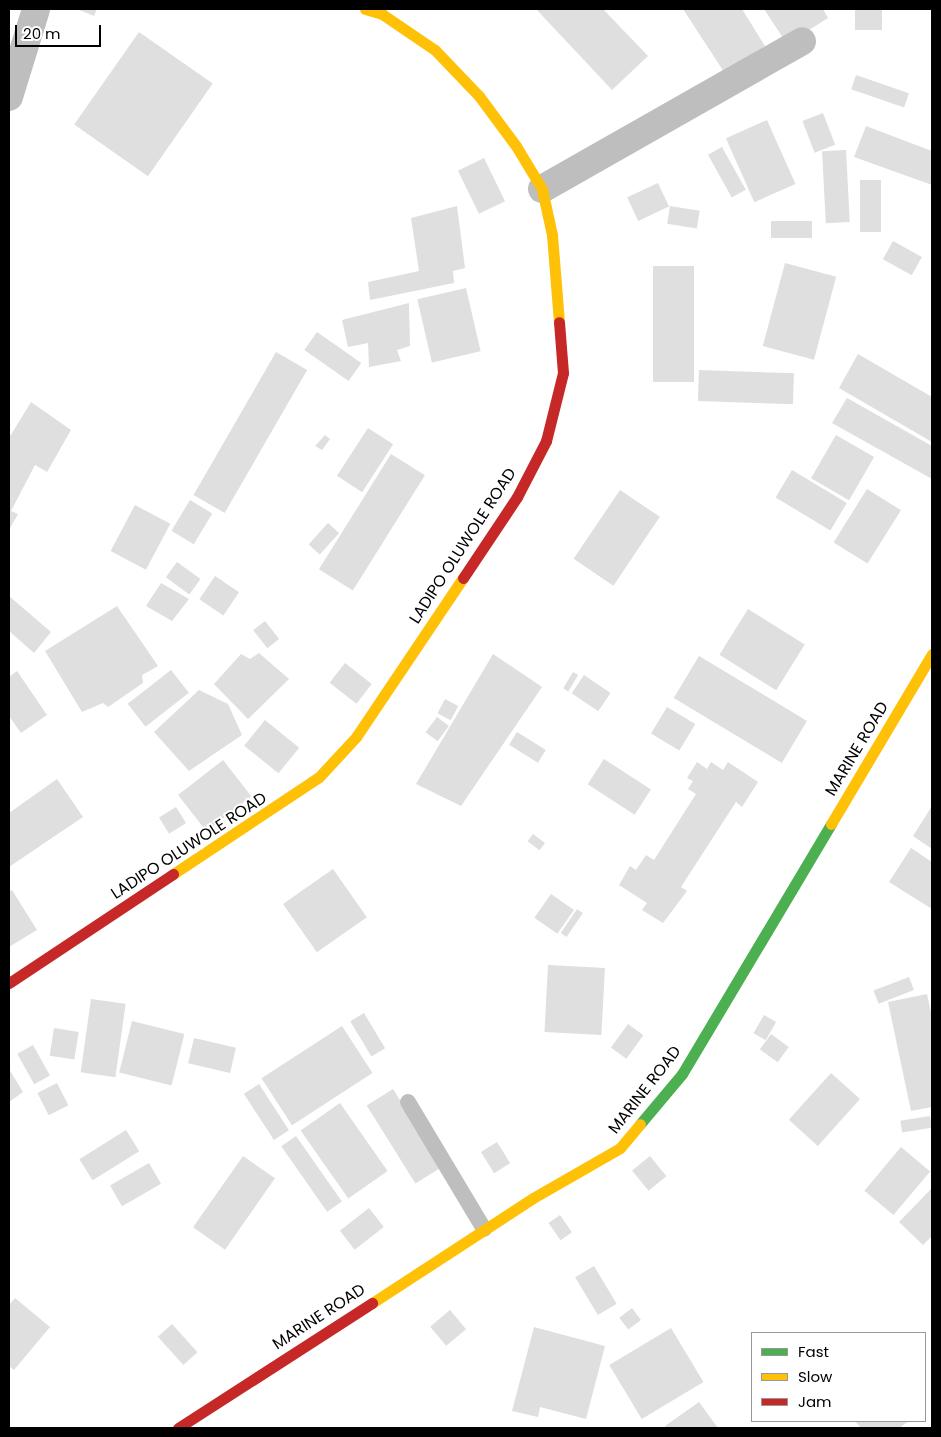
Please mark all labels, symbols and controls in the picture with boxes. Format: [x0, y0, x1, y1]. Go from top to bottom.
scale bar [18, 15, 104, 47]
text: 20 m [23, 23, 61, 44]
street label: LADIPO OLUWOLE ROAD [406, 465, 520, 627]
street label: MARINE ROAD [821, 698, 893, 800]
street label: LADIPO OLUWOLE ROAD [108, 789, 270, 903]
street label: MARINE ROAD [605, 1042, 685, 1138]
street label: MARINE ROAD [269, 1280, 369, 1354]
legend [751, 1332, 926, 1422]
text: Fast [798, 1341, 829, 1362]
text: Slow [798, 1366, 832, 1387]
text: Jam [798, 1391, 832, 1412]

